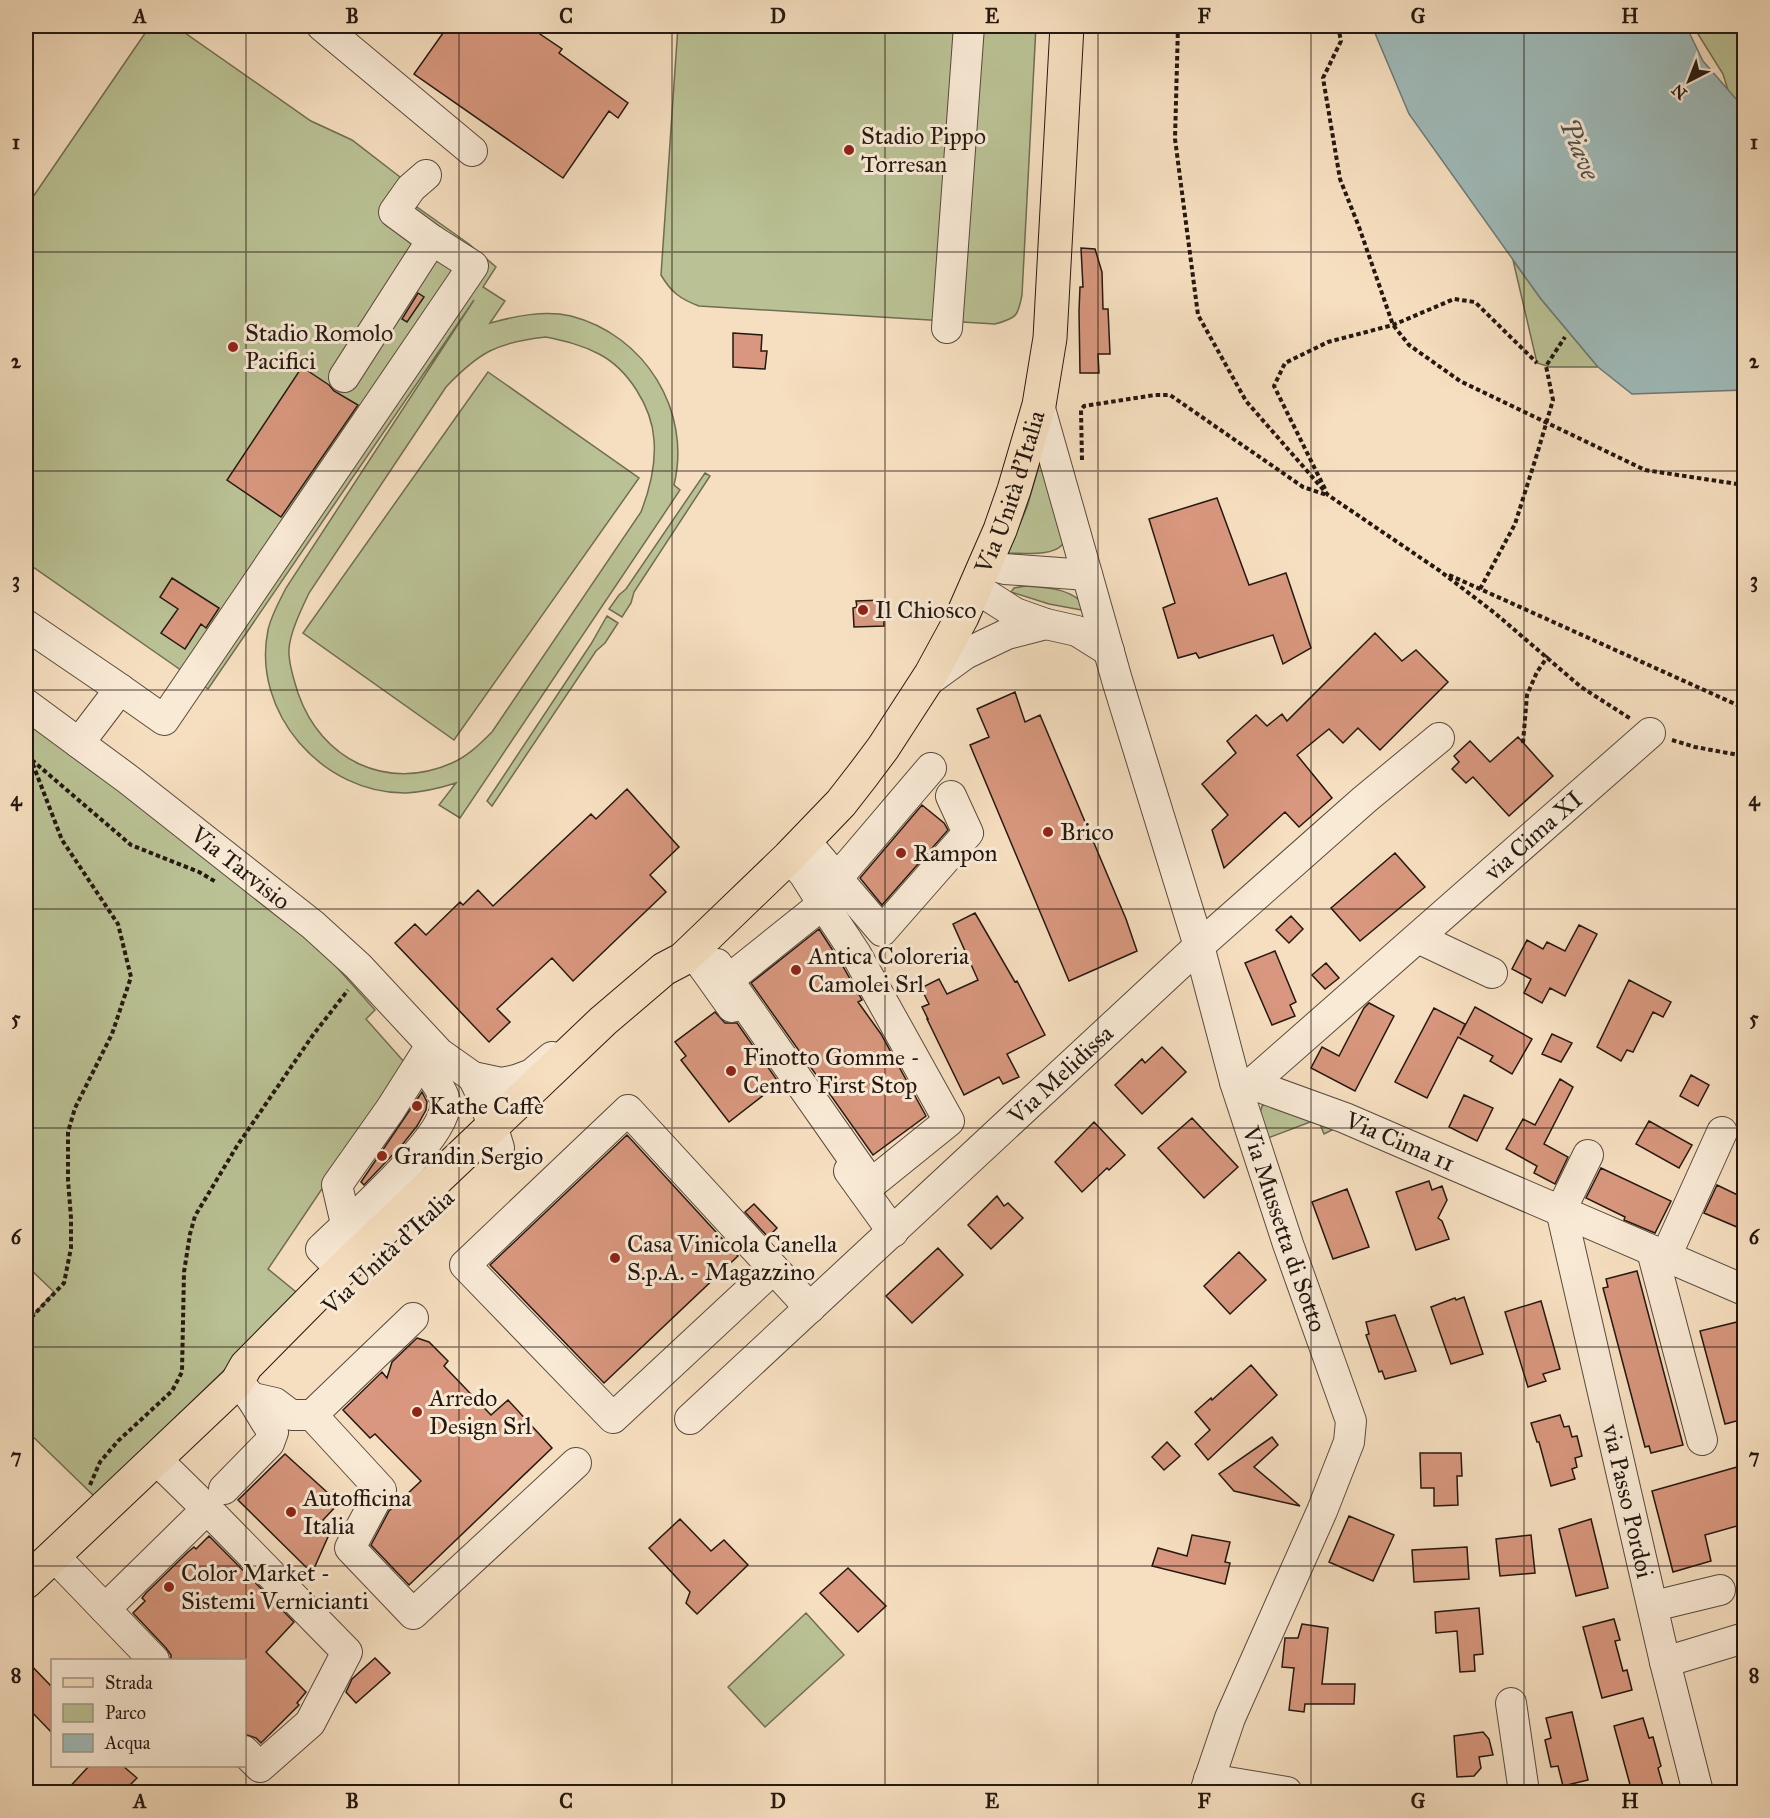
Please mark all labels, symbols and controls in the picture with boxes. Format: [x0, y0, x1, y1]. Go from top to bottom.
text: A [131, 4, 147, 28]
text: B [345, 4, 359, 28]
text: C [559, 4, 573, 28]
text: D [770, 4, 786, 28]
text: E [985, 4, 1000, 28]
text: F [1197, 4, 1211, 28]
text: G [1411, 4, 1426, 28]
text: H [1621, 4, 1639, 28]
north arrow [1659, 51, 1719, 111]
text: N [1668, 80, 1691, 103]
water label: Piave [1553, 114, 1607, 185]
place label: Stadio Pippo Torresan [861, 121, 986, 179]
text: 1 [12, 130, 20, 154]
text: 1 [1750, 130, 1758, 154]
marker: Stadio Pippo Torresan [842, 143, 856, 157]
place label: Stadio Romolo Pacifici [245, 318, 393, 376]
marker: Stadio Romolo Pacifici [226, 340, 240, 354]
text: 2 [11, 349, 22, 373]
text: 2 [1749, 349, 1760, 373]
street label: Via Unità d'Italia [968, 406, 1052, 579]
text: 3 [12, 568, 20, 593]
text: 3 [1750, 568, 1758, 593]
place label: Il Chiosco [875, 595, 977, 625]
marker: Il Chiosco [856, 603, 870, 617]
street label: via Cima XI [1477, 784, 1589, 888]
text: 4 [10, 787, 22, 812]
text: 4 [1748, 787, 1760, 812]
place label: Brico [1060, 817, 1114, 847]
street label: Via Tarvisio [184, 819, 296, 916]
marker: Brico [1041, 825, 1055, 839]
place label: Rampon [913, 838, 997, 868]
marker: Rampon [894, 846, 908, 860]
place label: Antica Coloreria Camolei Srl [807, 941, 970, 999]
marker: Antica Coloreria Camolei Srl [789, 963, 803, 977]
text: 5 [11, 1006, 21, 1030]
text: 5 [1749, 1006, 1759, 1030]
street label: Via Melidissa [1001, 1018, 1120, 1131]
place label: Finotto Gomme - Centro First Stop [743, 1042, 920, 1100]
marker: Finotto Gomme - Centro First Stop [724, 1064, 738, 1078]
place label: Kathe Caffè [429, 1091, 544, 1121]
marker: Kathe Caffè [410, 1099, 424, 1113]
street label: Via Cima 11 [1340, 1105, 1459, 1178]
street label: Via Mussetta di Sotto [1235, 1122, 1333, 1336]
place label: Grandin Sergio [394, 1141, 543, 1171]
marker: Grandin Sergio [375, 1149, 389, 1163]
street label: Via Unità d'Italia [315, 1183, 461, 1322]
text: 6 [11, 1225, 23, 1249]
text: 6 [1749, 1225, 1761, 1249]
place label: Casa Vinicola Canella S.p.A. - Magazzino [627, 1229, 838, 1287]
marker: Casa Vinicola Canella S.p.A. - Magazzino [608, 1251, 622, 1265]
place label: Arredo Design Srl [428, 1383, 532, 1441]
marker: Arredo Design Srl [410, 1405, 424, 1419]
street label: via Passo Pordoi [1596, 1420, 1660, 1581]
text: 7 [11, 1444, 22, 1468]
text: 7 [1749, 1444, 1760, 1468]
place label: Autofficina Italia [302, 1483, 412, 1541]
marker: Autofficina Italia [284, 1505, 298, 1519]
place label: Color Market - Sistemi Vernicianti [181, 1558, 369, 1616]
marker: Color Market - Sistemi Vernicianti [162, 1580, 176, 1594]
legend [51, 1659, 246, 1767]
text: 8 [11, 1663, 21, 1687]
text: 8 [1749, 1663, 1759, 1687]
text: Strada [105, 1672, 153, 1694]
text: Parco [105, 1702, 146, 1724]
text: Acqua [104, 1732, 151, 1755]
text: A [131, 1789, 147, 1813]
text: B [345, 1789, 359, 1813]
text: C [559, 1789, 573, 1813]
text: D [770, 1789, 786, 1813]
text: E [985, 1789, 1000, 1813]
text: F [1197, 1789, 1211, 1813]
text: G [1411, 1789, 1426, 1813]
text: H [1621, 1789, 1639, 1813]

